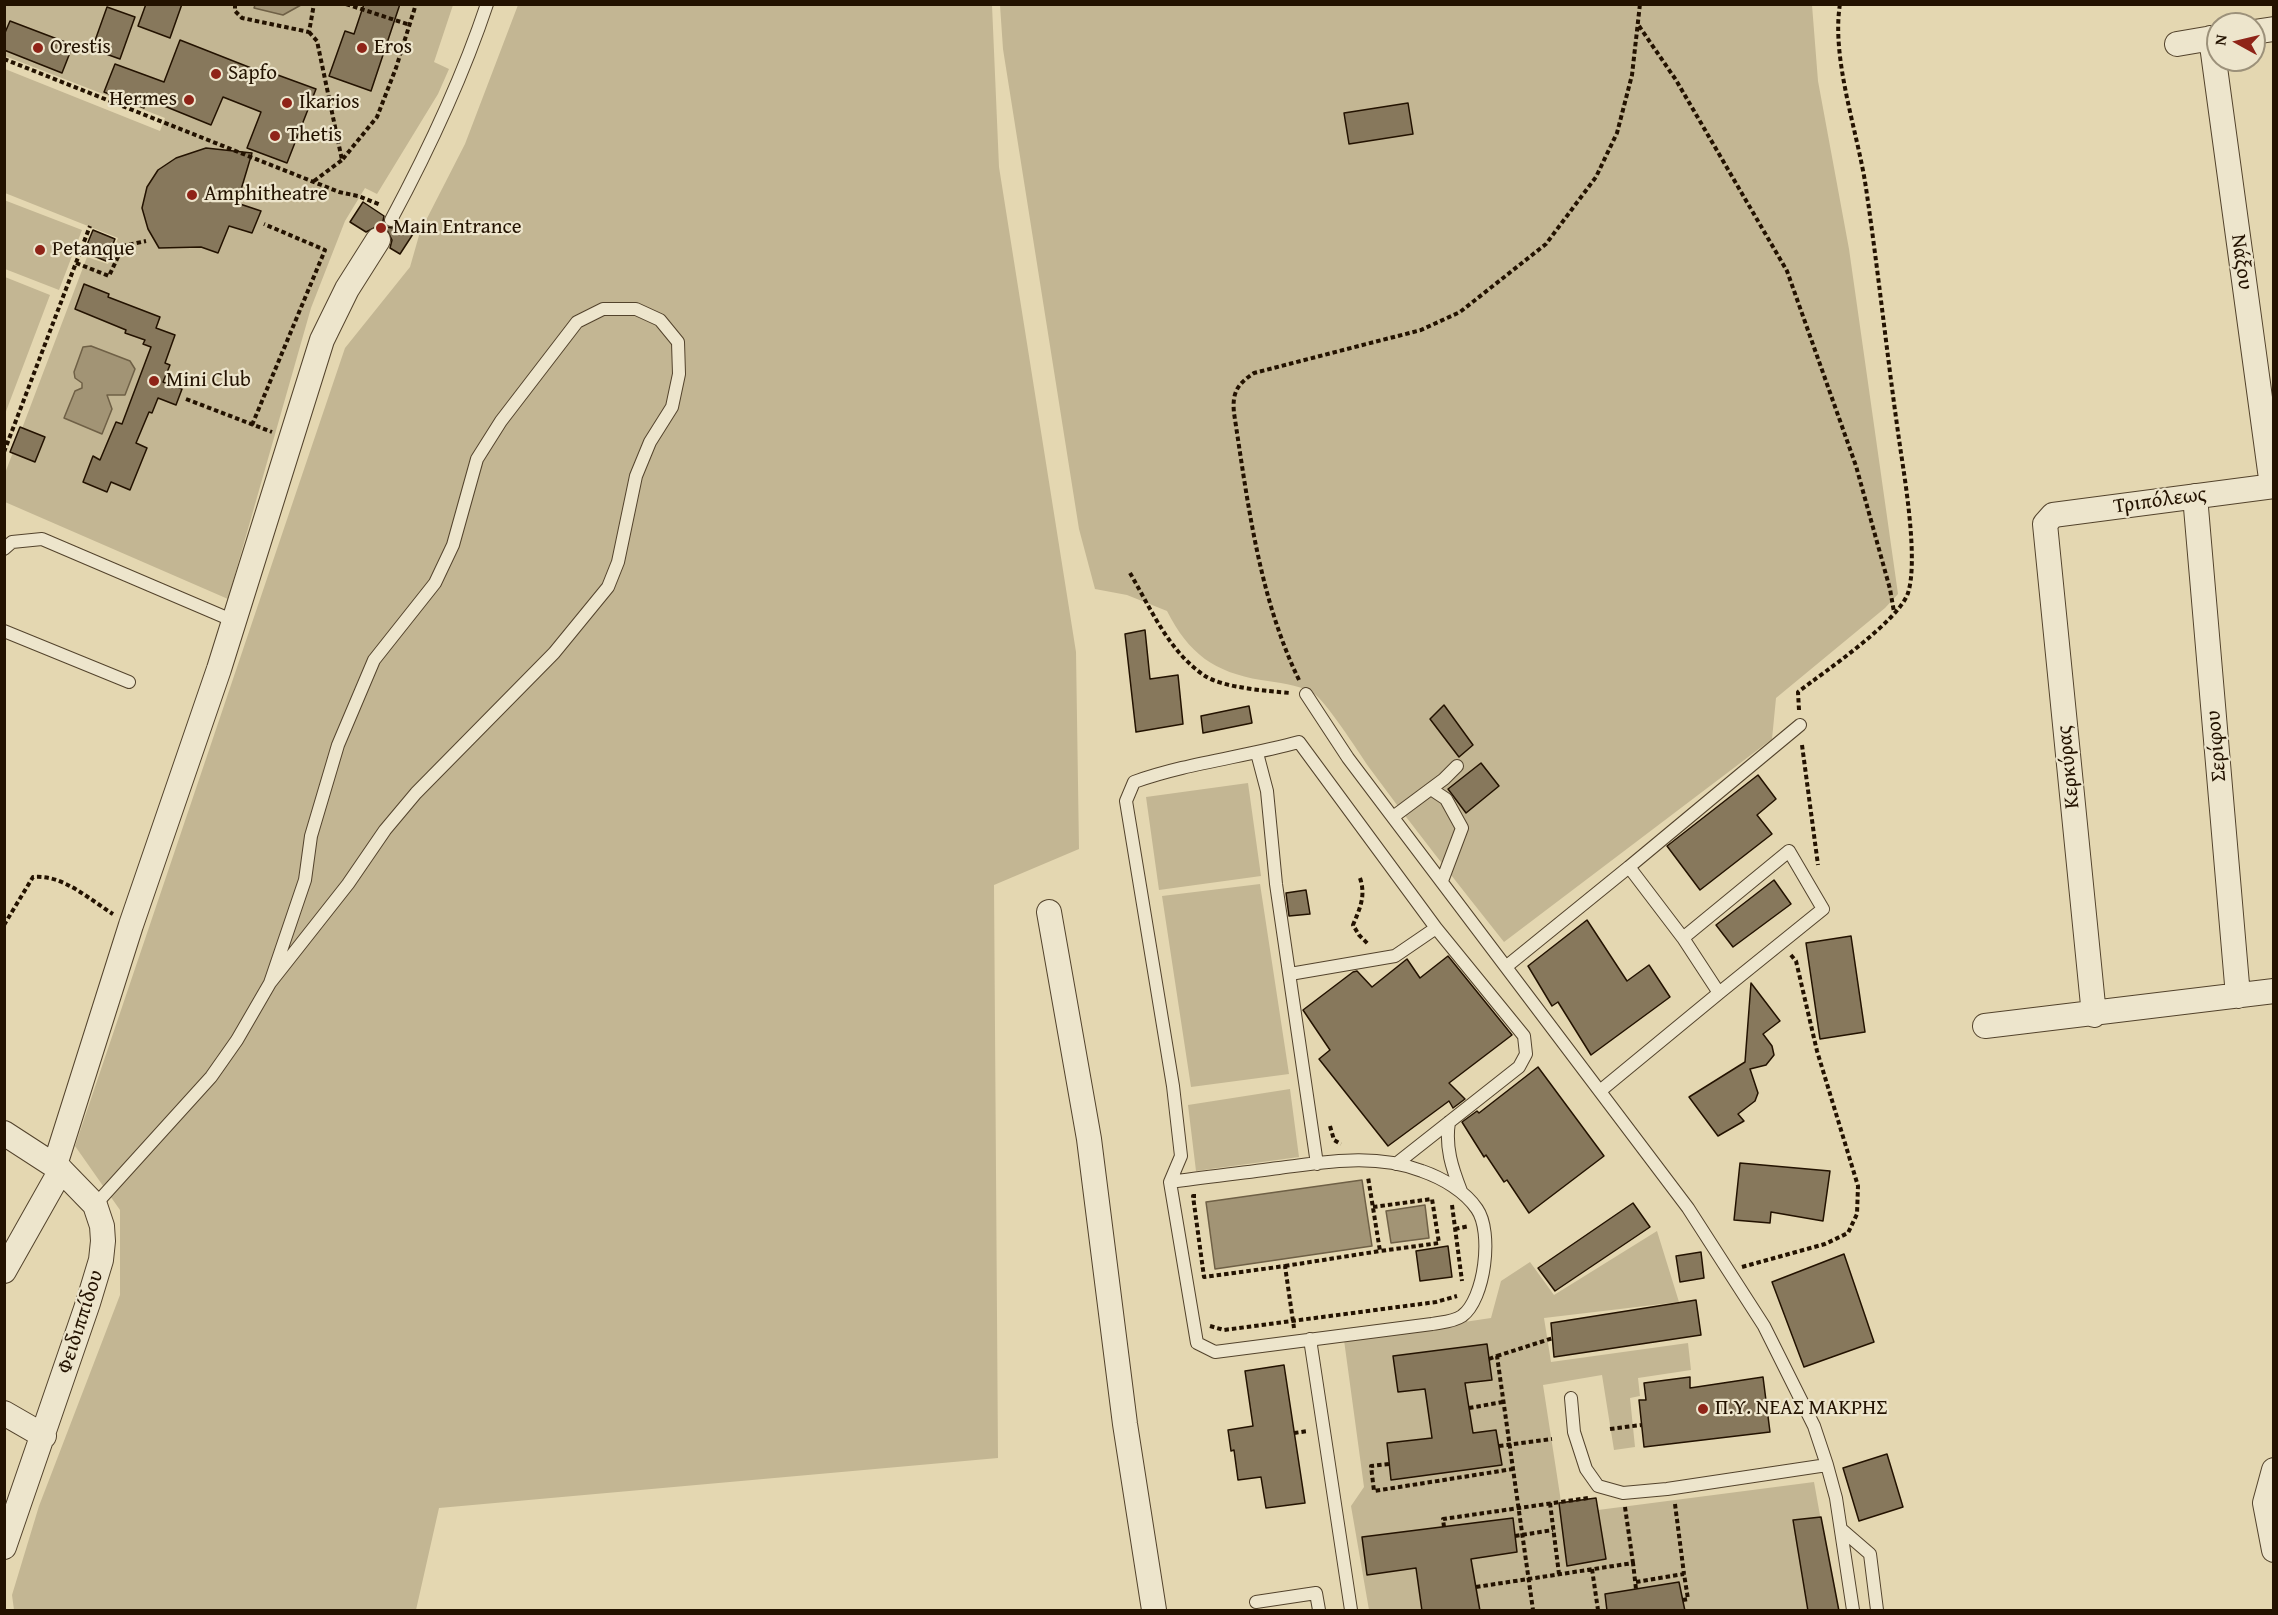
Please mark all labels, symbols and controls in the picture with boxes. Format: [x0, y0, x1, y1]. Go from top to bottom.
north arrow [2206, 12, 2266, 72]
text: N [2208, 33, 2233, 47]
place label: Orestis [50, 35, 111, 61]
place label: Eros [374, 35, 412, 61]
marker: Orestis [31, 41, 45, 55]
marker: Eros [355, 41, 369, 55]
place label: Sapfo [228, 61, 277, 87]
marker: Sapfo [209, 67, 223, 81]
place label: Hermes [109, 87, 177, 113]
place label: Ikarios [299, 90, 360, 116]
marker: Hermes [182, 93, 196, 107]
marker: Ikarios [280, 96, 294, 110]
place label: Thetis [287, 123, 342, 149]
marker: Thetis [268, 129, 282, 143]
place label: Amphitheatre [204, 182, 327, 208]
marker: Amphitheatre [185, 188, 199, 202]
place label: Main Entrance [393, 215, 522, 241]
marker: Main Entrance [374, 221, 388, 235]
street label: Νάξου [2225, 233, 2257, 291]
place label: Petanque [52, 237, 135, 263]
marker: Petanque [33, 243, 47, 257]
place label: Mini Club [166, 368, 251, 394]
marker: Mini Club [147, 374, 161, 388]
street label: Τριπόλεως [2112, 482, 2208, 520]
street label: Σερίφου [2201, 709, 2233, 783]
street label: Κερκύρας [2052, 724, 2086, 810]
street label: Φειδιππίδου [52, 1267, 110, 1377]
place label: Π.Υ. ΝΕΑΣ ΜΑΚΡΗΣ [1715, 1396, 1887, 1422]
marker: Π.Υ. ΝΕΑΣ ΜΑΚΡΗΣ [1696, 1402, 1710, 1416]

